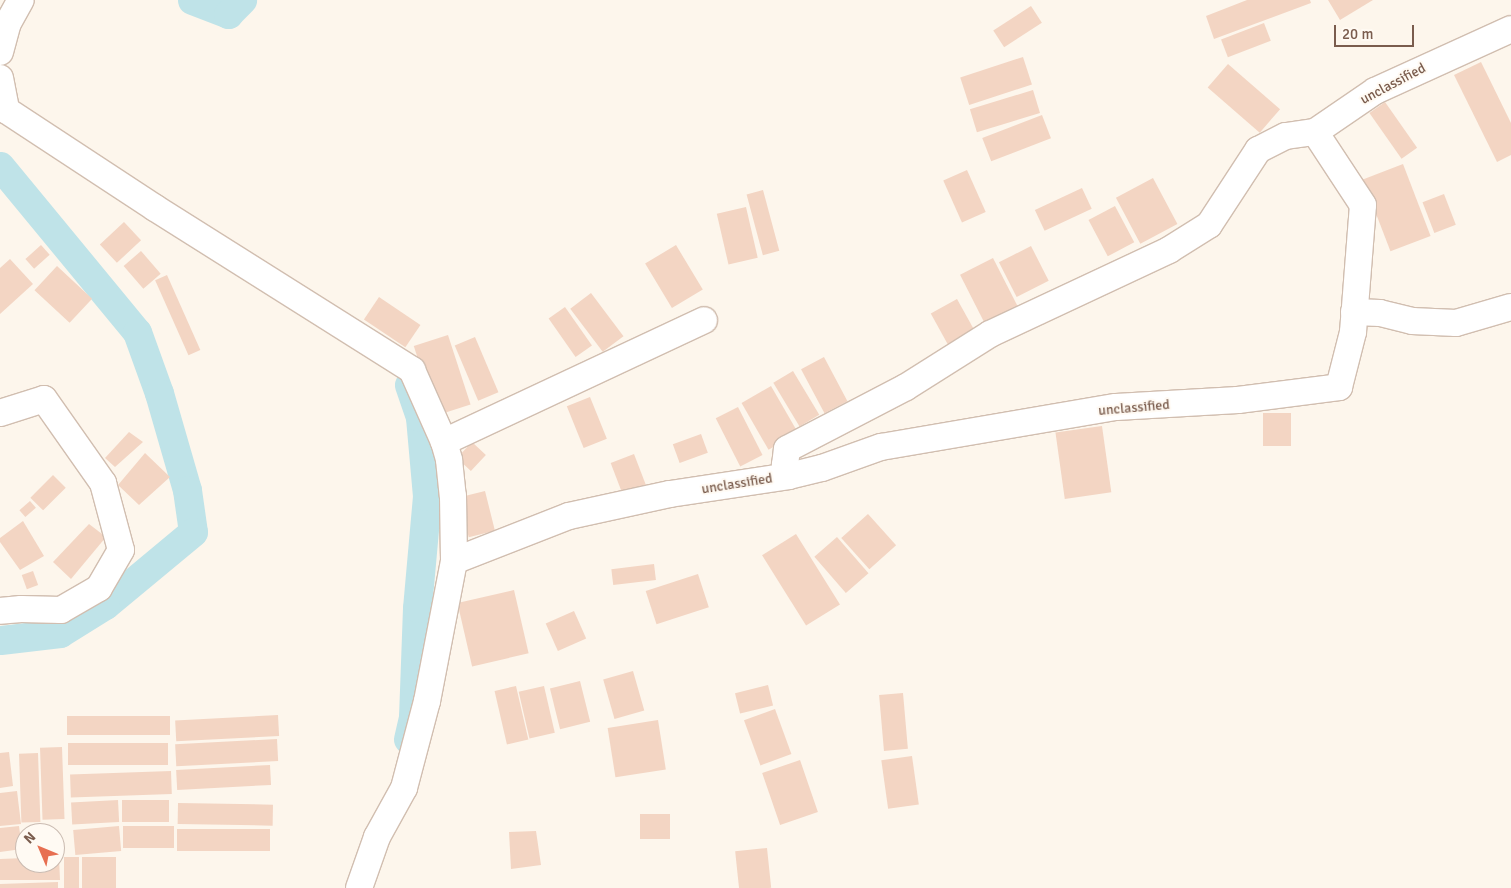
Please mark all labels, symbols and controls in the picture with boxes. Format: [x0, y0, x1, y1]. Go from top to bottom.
scale bar [1336, 15, 1416, 47]
text: 20 m [1342, 25, 1373, 43]
street label: unclassified [1357, 60, 1429, 108]
street label: unclassified [1098, 397, 1170, 419]
street label: unclassified [700, 470, 774, 498]
north arrow [15, 823, 65, 873]
text: N [20, 828, 39, 847]

